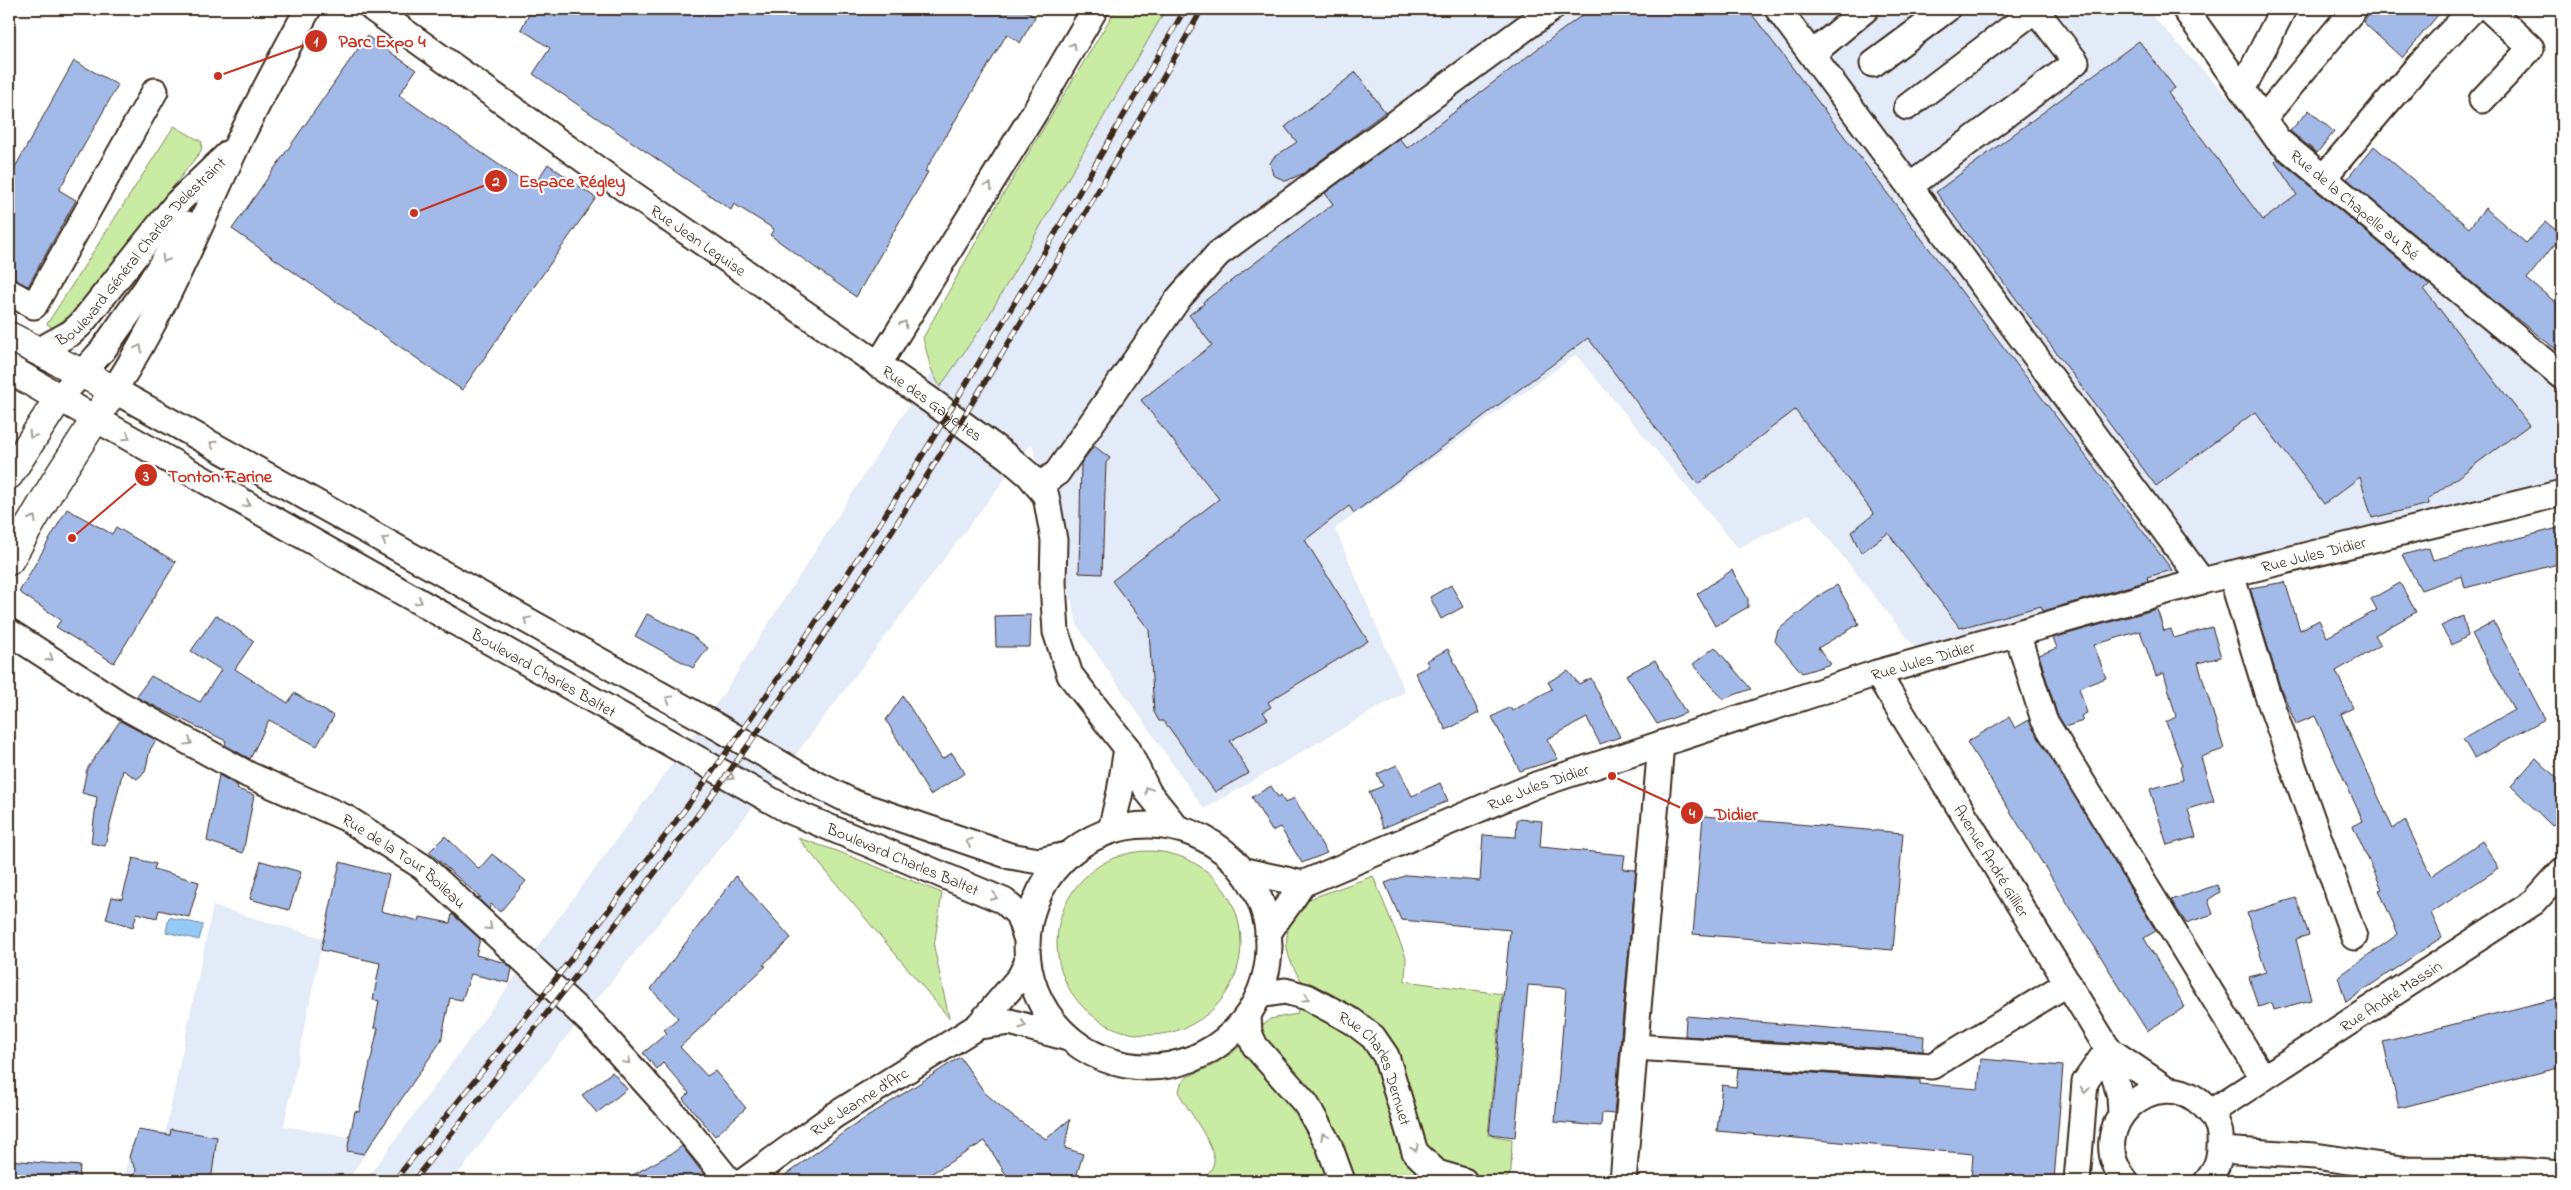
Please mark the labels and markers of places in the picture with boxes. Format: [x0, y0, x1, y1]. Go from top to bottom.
callout: Parc Expo 4 [304, 24, 436, 57]
callout: Espace Régley [484, 165, 635, 198]
callout: Tonton Farine [134, 459, 282, 492]
callout: Didier [1679, 797, 1768, 830]

